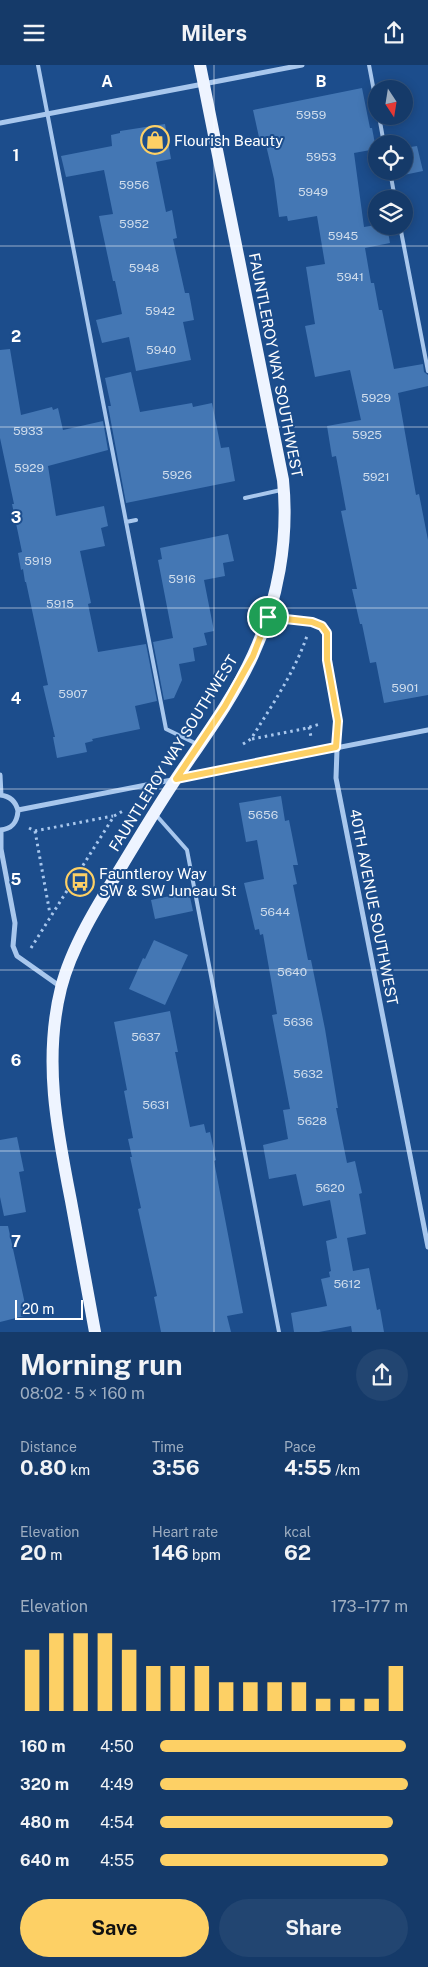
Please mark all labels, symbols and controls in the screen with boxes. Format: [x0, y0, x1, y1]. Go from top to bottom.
icon: menu [20, 19, 48, 47]
icon: share [380, 19, 408, 47]
text: Milers [181, 20, 247, 46]
text: A [101, 72, 113, 91]
text: B [316, 72, 327, 91]
north arrow [368, 80, 412, 125]
map controls [368, 80, 413, 235]
house number: 5959 [296, 108, 326, 122]
shop icon: Flourish Beauty [140, 125, 170, 155]
place label: Flourish Beauty [174, 132, 283, 149]
button: locate [368, 135, 413, 180]
text: 1 [13, 146, 19, 165]
house number: 5953 [306, 150, 336, 164]
house number: 5956 [119, 178, 149, 192]
house number: 5949 [298, 185, 328, 199]
button: layers [368, 190, 413, 235]
house number: 5952 [119, 217, 149, 231]
house number: 5945 [328, 229, 358, 243]
street label: FAUNTLEROY WAY SOUTHWEST [246, 251, 306, 479]
house number: 5948 [129, 261, 159, 275]
house number: 5941 [336, 270, 364, 284]
house number: 5942 [145, 304, 175, 318]
text: 2 [11, 327, 21, 346]
house number: 5940 [146, 343, 176, 357]
house number: 5929 [361, 391, 391, 405]
house number: 5933 [13, 424, 43, 438]
house number: 5925 [352, 428, 382, 442]
house number: 5929 [14, 461, 44, 475]
house number: 5926 [162, 468, 192, 482]
house number: 5921 [362, 470, 390, 484]
text: 3 [11, 508, 21, 527]
house number: 5919 [24, 554, 52, 568]
house number: 5916 [168, 572, 196, 586]
pin [247, 596, 289, 638]
house number: 5915 [46, 597, 74, 611]
icon: arrive [254, 603, 282, 631]
street label: FAUNTLEROY WAY SOUTHWEST [105, 652, 241, 854]
house number: 5901 [391, 681, 419, 695]
house number: 5907 [58, 687, 88, 701]
text: 4 [11, 689, 22, 708]
street label: 40TH AVENUE SOUTHWEST [347, 807, 401, 1007]
house number: 5656 [248, 808, 278, 822]
place label: Fauntleroy Way SW & SW Juneau St [99, 865, 237, 899]
bus stop icon: Fauntleroy Way SW & SW Juneau St [65, 867, 95, 897]
text: 5 [11, 870, 22, 889]
house number: 5644 [260, 905, 291, 919]
house number: 5640 [277, 965, 307, 979]
house number: 5636 [283, 1015, 313, 1029]
house number: 5637 [131, 1030, 161, 1044]
text: 6 [11, 1051, 21, 1070]
house number: 5632 [293, 1067, 323, 1081]
house number: 5631 [142, 1098, 170, 1112]
house number: 5628 [297, 1114, 327, 1128]
house number: 5620 [315, 1181, 345, 1195]
text: 7 [11, 1232, 21, 1251]
house number: 5612 [333, 1277, 361, 1291]
scale bar [15, 1297, 82, 1320]
text: 20 m [22, 1301, 54, 1317]
text: Morning run [20, 1348, 183, 1381]
button: share [356, 1349, 408, 1401]
text: 08:02 · 5 × 160 m [20, 1384, 145, 1403]
text: Distance [20, 1439, 77, 1455]
text: Time [152, 1439, 184, 1455]
text: Pace [284, 1439, 316, 1455]
text: 0.80 [20, 1455, 67, 1480]
text: 3:56 [152, 1455, 200, 1480]
text: 4:55 [284, 1455, 332, 1480]
text: km [67, 1462, 90, 1478]
text: /km [332, 1462, 360, 1478]
text: Elevation [20, 1524, 79, 1540]
text: Heart rate [152, 1524, 218, 1540]
text: kcal [284, 1524, 311, 1540]
text: 20 [20, 1540, 47, 1565]
text: 146 [152, 1540, 189, 1565]
text: 62 [284, 1540, 311, 1565]
text: m [47, 1547, 62, 1563]
text: bpm [189, 1547, 221, 1563]
text: Elevation [20, 1597, 88, 1616]
text: 173–177 m [331, 1597, 408, 1616]
text: 160 m [20, 1737, 66, 1756]
text: 4:50 [100, 1737, 134, 1756]
text: 320 m [20, 1775, 69, 1794]
text: 4:49 [100, 1775, 134, 1794]
text: 480 m [20, 1813, 69, 1832]
text: 4:54 [100, 1813, 134, 1832]
text: 640 m [20, 1851, 69, 1870]
text: 4:55 [100, 1851, 134, 1870]
button: Save [20, 1899, 209, 1957]
button: Share [219, 1899, 408, 1957]

